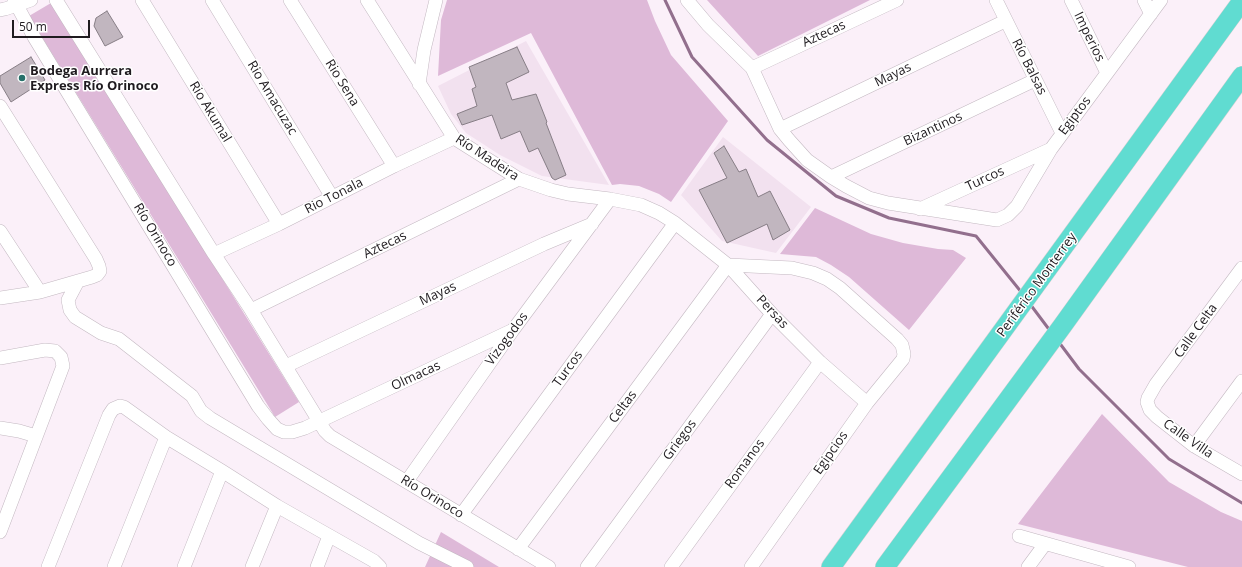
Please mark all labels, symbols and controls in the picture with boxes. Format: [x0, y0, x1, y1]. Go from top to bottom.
street label: Imperios [1070, 10, 1108, 64]
scale bar [14, 12, 92, 38]
street label: Aztecas [800, 17, 848, 51]
text: 50 m [19, 18, 47, 35]
street label: Río Balsas [1008, 36, 1050, 98]
street label: Rio Sena [322, 57, 362, 109]
street label: Rio Amacuzac [244, 58, 300, 138]
street label: Mayas [872, 59, 914, 91]
place label: Bodega Aurrera Express Río Orinoco [30, 63, 158, 94]
marker: Bodega Aurrera Express Río Orinoco [17, 73, 27, 83]
street label: Rio Akumal [186, 79, 234, 145]
street label: Egiptos [1055, 94, 1095, 138]
street label: Bizantinos [901, 109, 965, 149]
street label: Río Madeira [452, 132, 522, 184]
street label: Turcos [963, 163, 1007, 195]
street label: Rio Tonala [302, 175, 366, 217]
street label: Río Orinoco [130, 201, 180, 269]
street label: Aztecas [361, 228, 409, 262]
street label: Periférico Monterrey [994, 230, 1080, 340]
street label: Mayas [417, 279, 459, 309]
street label: Persas [753, 292, 791, 332]
street label: Calle Celta [1171, 301, 1221, 361]
street label: Vizogodos [483, 309, 531, 369]
street label: Turcos [550, 348, 586, 390]
street label: Olmacas [389, 358, 443, 394]
street label: Celtas [606, 388, 640, 426]
street label: Calle Villa [1160, 416, 1216, 462]
street label: Griegos [660, 417, 700, 463]
street label: Egipcios [811, 428, 851, 478]
street label: Romanos [722, 436, 768, 492]
street label: Río Orinoco [398, 472, 466, 522]

